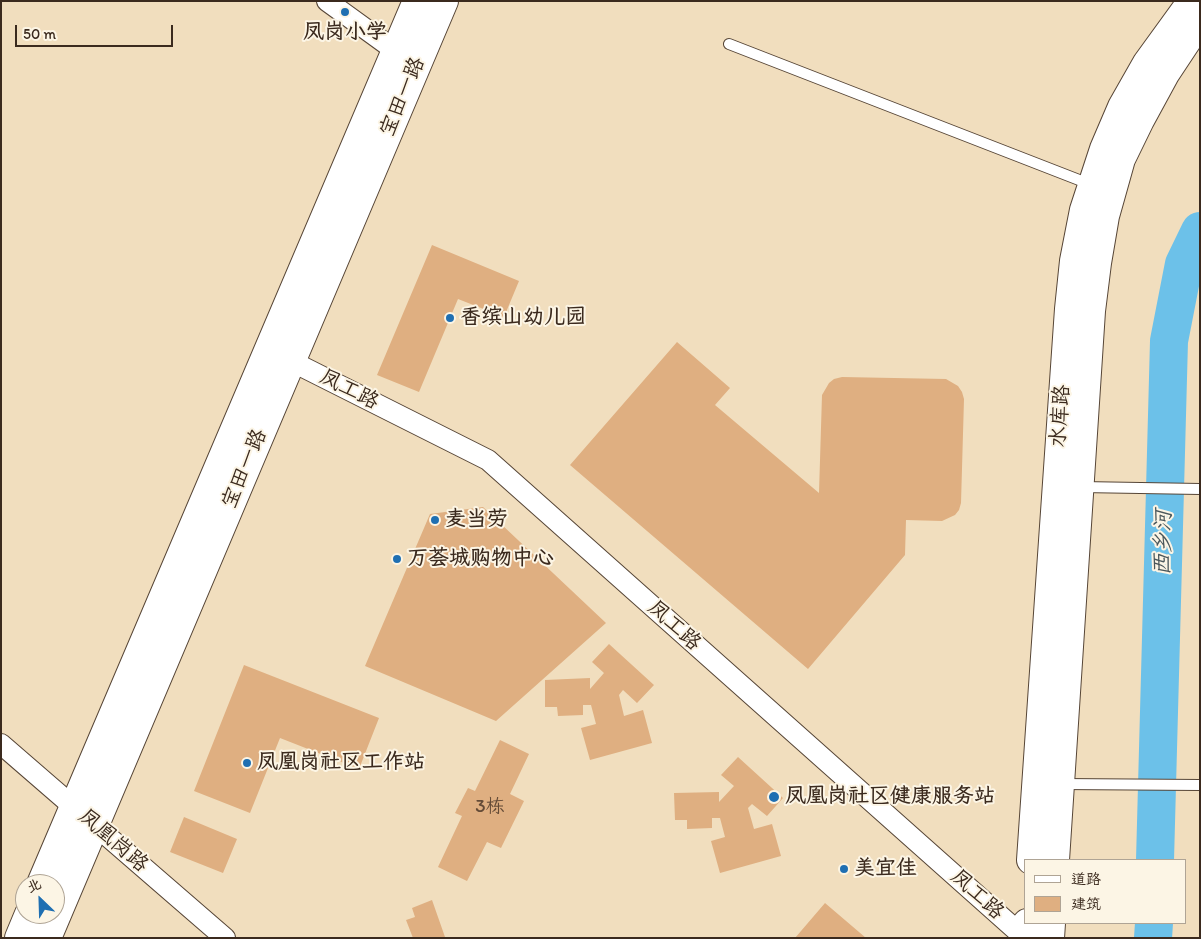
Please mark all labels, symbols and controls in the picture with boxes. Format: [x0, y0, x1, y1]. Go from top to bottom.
marker: 凤岗小学 [339, 6, 351, 18]
scale bar [18, 15, 175, 47]
place label: 凤岗小学 [303, 20, 387, 46]
text: 50 m [23, 25, 56, 43]
street label: 宝田一路 [375, 53, 431, 141]
place label: 香缤山幼儿园 [460, 305, 586, 331]
marker: 香缤山幼儿园 [444, 312, 456, 324]
street label: 凤工路 [315, 364, 383, 416]
street label: 水库路 [1046, 384, 1076, 448]
street label: 宝田一路 [217, 425, 273, 513]
place label: 麦当劳 [445, 507, 508, 533]
water label: 西乡河 [1150, 510, 1178, 576]
marker: 麦当劳 [429, 514, 441, 526]
place label: 万荟城购物中心 [407, 546, 554, 572]
marker: 万荟城购物中心 [391, 553, 403, 565]
street label: 凤工路 [642, 596, 706, 656]
place label: 凤凰岗社区工作站 [257, 750, 425, 776]
marker: 凤凰岗社区工作站 [241, 757, 253, 769]
place label: 凤凰岗社区健康服务站 [785, 784, 995, 810]
marker: 凤凰岗社区健康服务站 [767, 790, 781, 804]
house number: 3栋 [475, 796, 505, 818]
street label: 凤凰岗路 [73, 804, 153, 878]
place label: 美宜佳 [854, 856, 917, 882]
legend [1024, 859, 1186, 924]
marker: 美宜佳 [838, 863, 850, 875]
street label: 凤工路 [945, 865, 1009, 925]
text: 道路 [1071, 870, 1101, 888]
north arrow [15, 874, 65, 924]
text: 北 [24, 875, 44, 896]
text: 建筑 [1071, 895, 1101, 913]

